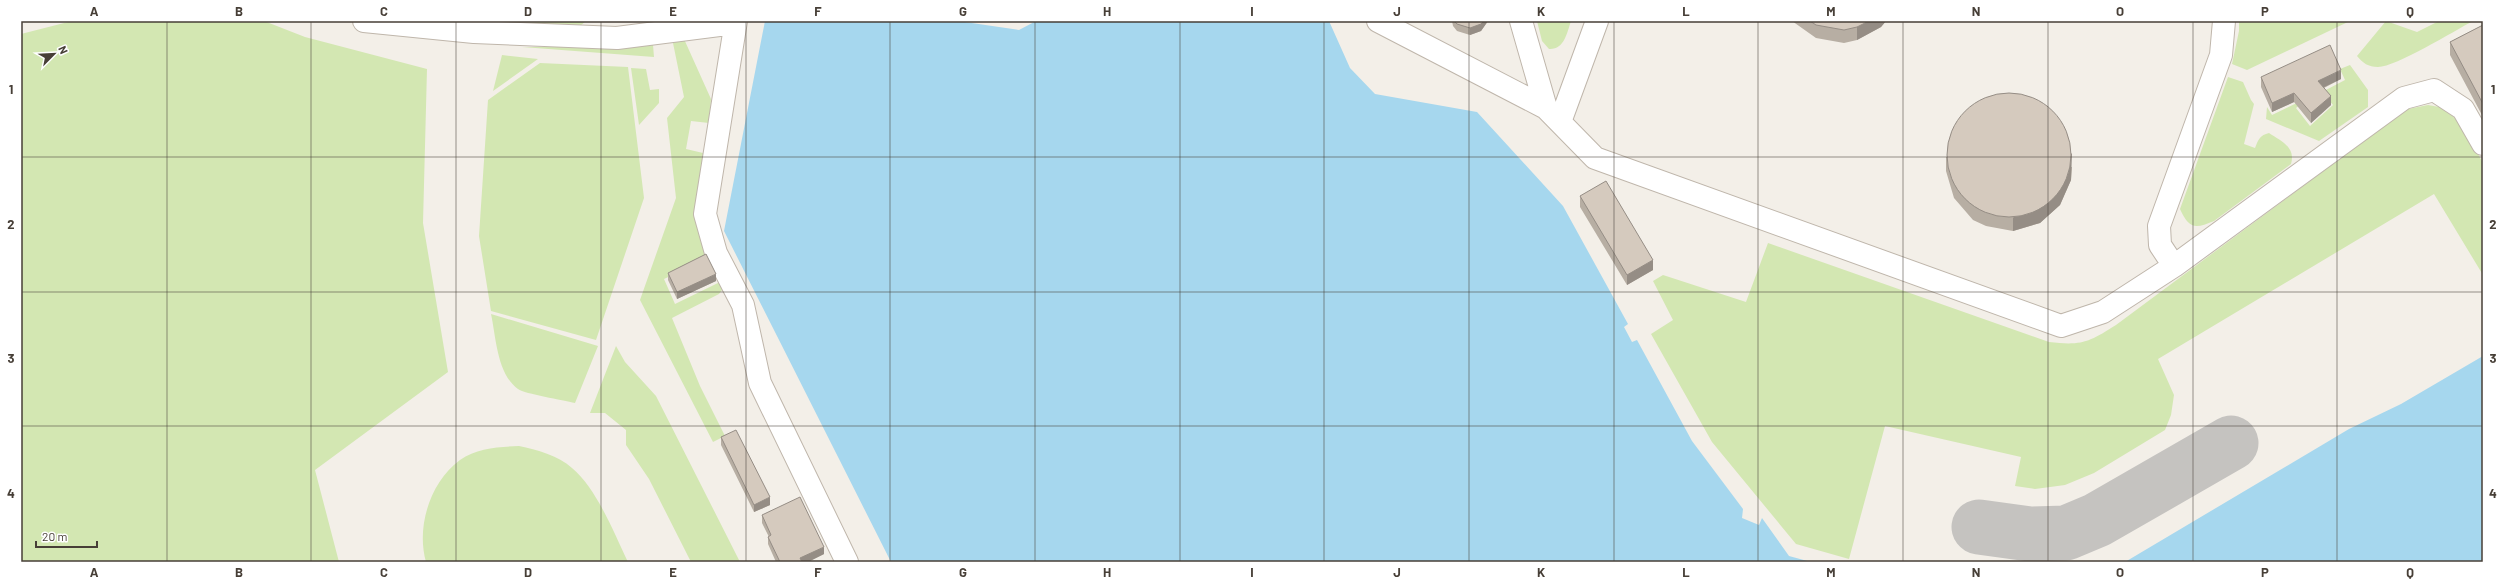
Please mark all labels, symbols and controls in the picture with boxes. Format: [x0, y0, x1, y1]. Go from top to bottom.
text: A [90, 3, 99, 19]
text: B [235, 3, 243, 19]
text: C [380, 3, 388, 19]
text: D [524, 3, 532, 19]
text: E [669, 3, 677, 19]
text: F [814, 3, 822, 19]
text: G [959, 3, 967, 19]
text: H [1103, 3, 1111, 19]
text: I [1250, 3, 1254, 19]
text: J [1393, 3, 1401, 19]
text: K [1537, 3, 1545, 19]
text: L [1682, 3, 1690, 19]
text: M [1826, 3, 1836, 19]
text: N [1972, 3, 1980, 19]
text: O [2116, 3, 2124, 19]
text: P [2261, 3, 2269, 19]
text: Q [2406, 3, 2414, 19]
north arrow [34, 34, 74, 74]
text: N [56, 44, 71, 56]
text: 1 [9, 81, 13, 97]
text: 1 [2491, 81, 2495, 97]
text: 2 [7, 216, 15, 232]
text: 2 [2489, 216, 2497, 232]
text: 3 [7, 350, 15, 366]
text: 3 [2489, 350, 2497, 366]
text: 4 [7, 485, 15, 501]
text: 4 [2489, 485, 2497, 501]
scale bar [36, 523, 97, 549]
text: 20 m [42, 529, 68, 543]
text: A [90, 564, 99, 580]
text: B [235, 564, 243, 580]
text: C [380, 564, 388, 580]
text: D [524, 564, 532, 580]
text: E [669, 564, 677, 580]
text: F [814, 564, 822, 580]
text: G [959, 564, 967, 580]
text: H [1103, 564, 1111, 580]
text: I [1250, 564, 1254, 580]
text: J [1393, 564, 1401, 580]
text: K [1537, 564, 1545, 580]
text: L [1682, 564, 1690, 580]
text: M [1826, 564, 1836, 580]
text: N [1972, 564, 1980, 580]
text: O [2116, 564, 2124, 580]
text: P [2261, 564, 2269, 580]
text: Q [2406, 564, 2414, 580]

